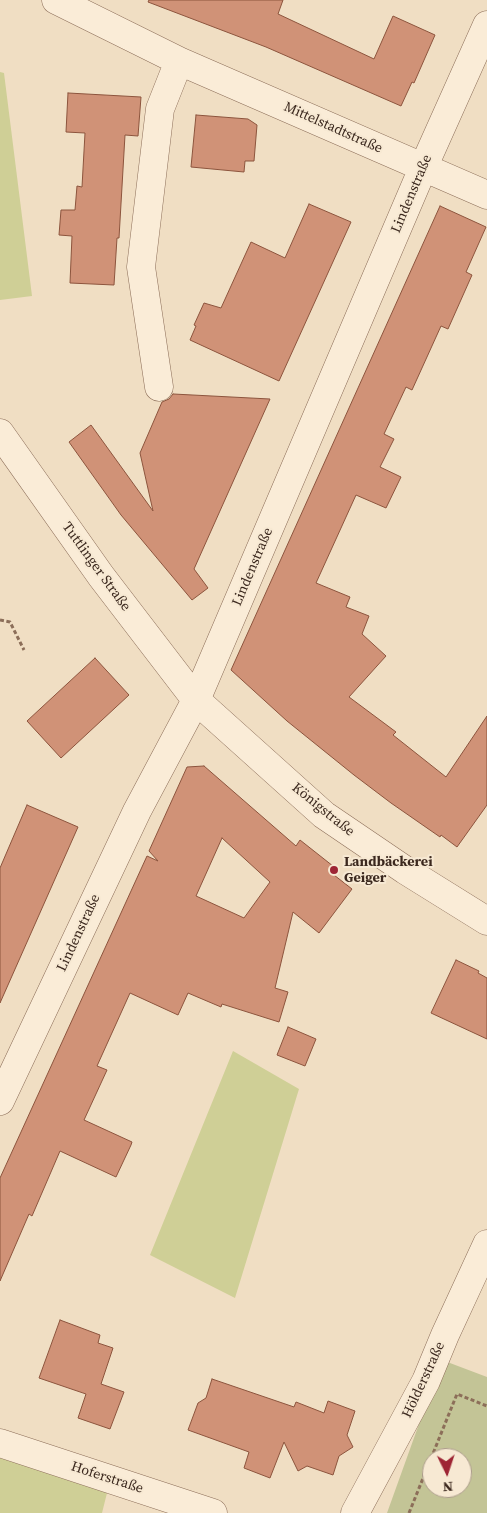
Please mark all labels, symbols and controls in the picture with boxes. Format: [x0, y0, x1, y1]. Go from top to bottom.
street label: Mittelstadtstraße [281, 99, 385, 157]
street label: Lindenstraße [388, 152, 436, 236]
street label: Tuttlinger Straße [58, 519, 134, 615]
street label: Lindenstraße [229, 525, 277, 609]
street label: Königstraße [288, 780, 358, 840]
place label: Landbäckerei Geiger [344, 854, 433, 886]
marker: Landbäckerei Geiger [328, 864, 340, 876]
street label: Lindenstraße [54, 892, 104, 974]
street label: Hölderstraße [399, 1339, 449, 1421]
north arrow [422, 1448, 472, 1498]
street label: Hoferstraße [69, 1458, 145, 1498]
text: N [442, 1477, 454, 1497]

